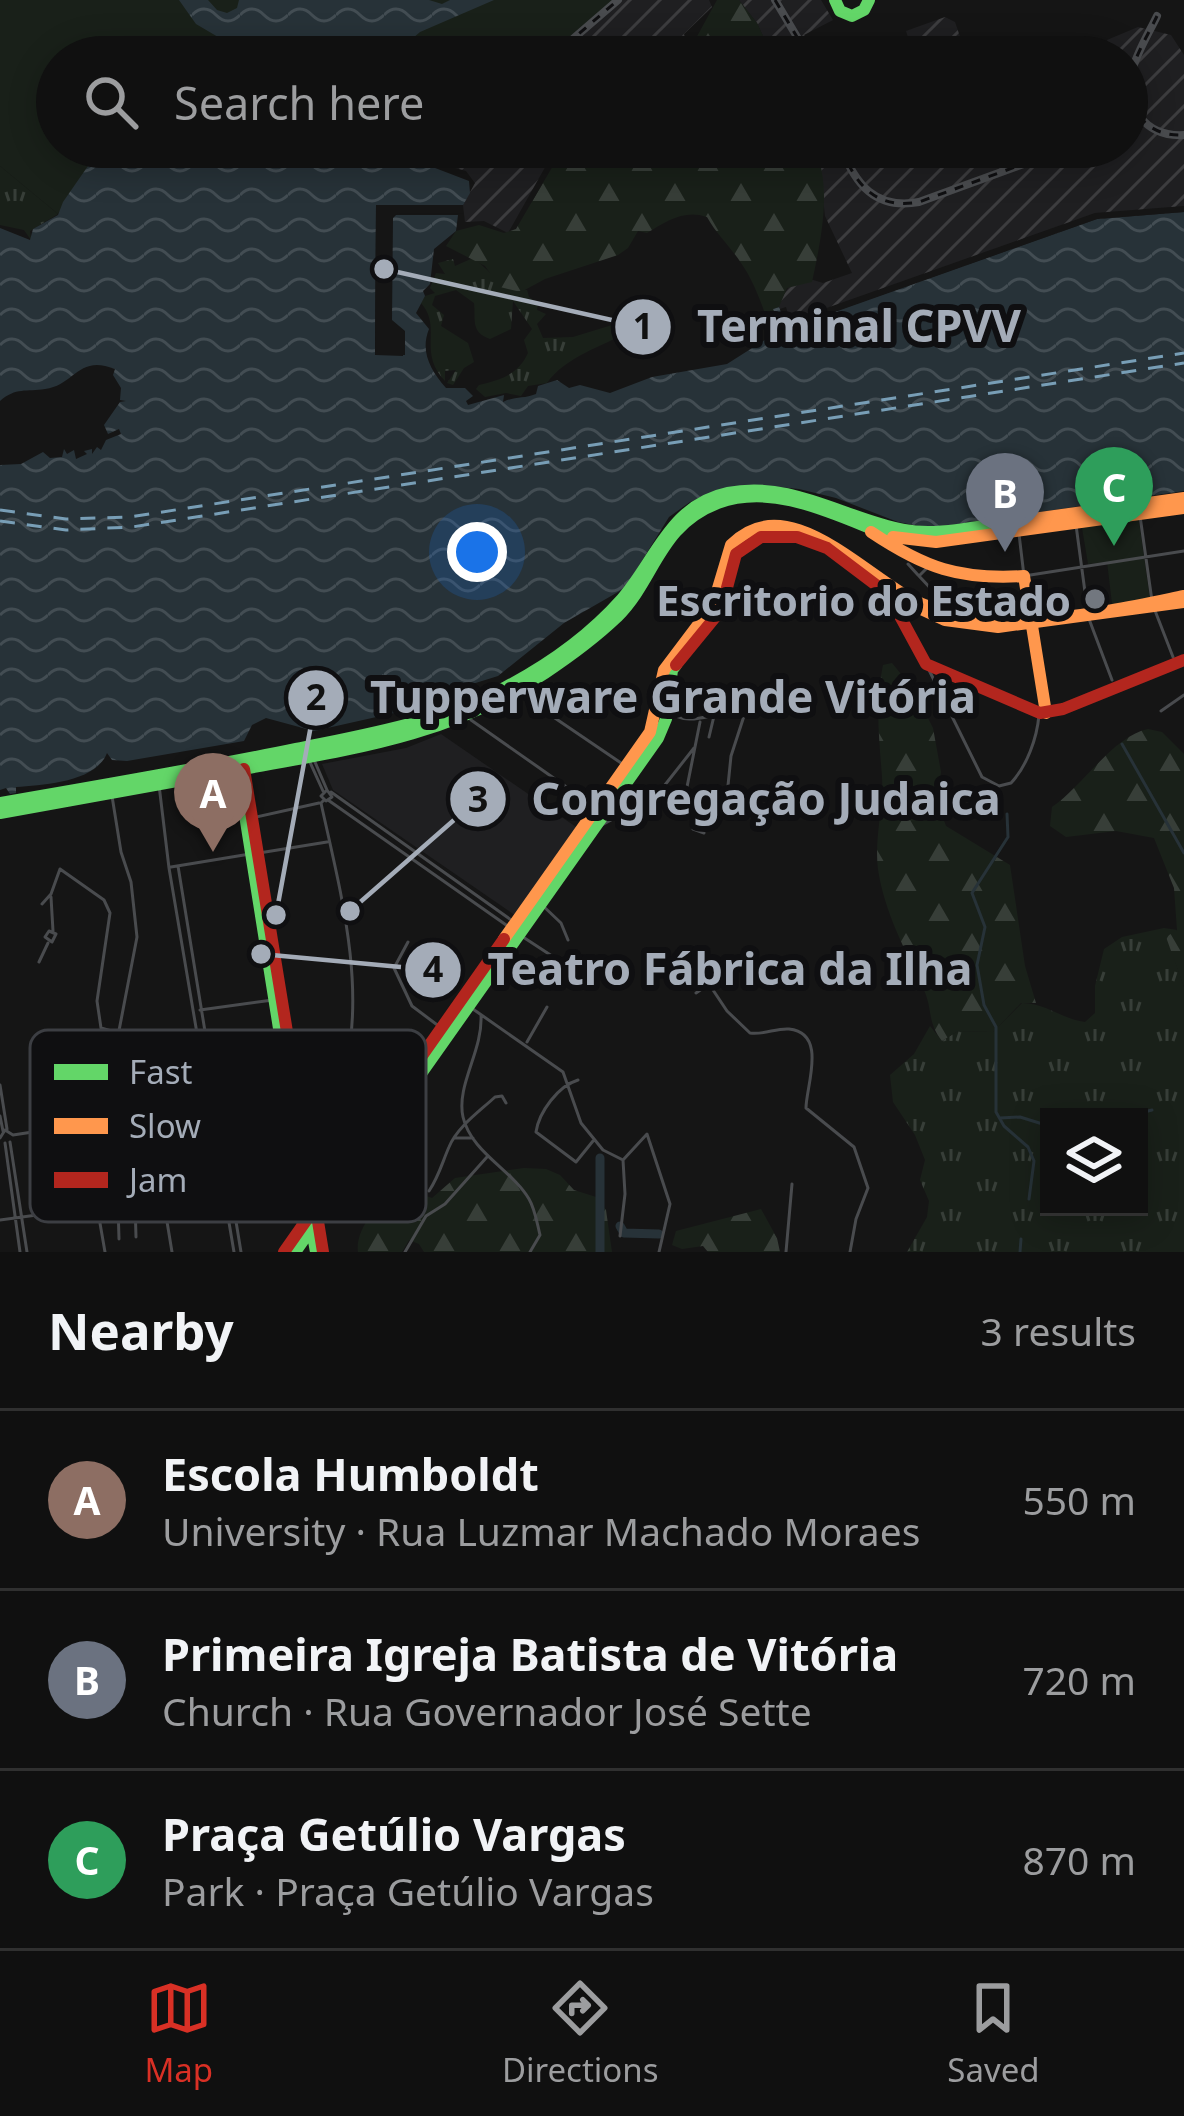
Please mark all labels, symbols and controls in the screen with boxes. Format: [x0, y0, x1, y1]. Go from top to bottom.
search box [36, 36, 1148, 168]
icon: search [78, 69, 144, 135]
text: Search here [174, 72, 424, 133]
callout: Terminal CPVV [613, 286, 1045, 367]
text: Terminal CPVV [697, 294, 1022, 355]
text: 1 [633, 301, 653, 350]
pin: C [1075, 447, 1153, 546]
pin: B [966, 453, 1044, 552]
your location [447, 522, 507, 582]
place label: Escritorio do Estado [656, 571, 1071, 628]
marker: Escritorio do Estado [1082, 586, 1108, 612]
callout: Tupperware Grande Vitória [286, 657, 1000, 738]
text: Tupperware Grande Vitória [370, 665, 976, 726]
text: 2 [306, 672, 326, 721]
pin: A [174, 753, 252, 852]
callout: Congregação Judaica [448, 759, 1025, 840]
text: Congregação Judaica [531, 767, 1001, 828]
text: 3 [468, 774, 488, 823]
callout: Teatro Fábrica da Ilha [403, 929, 996, 1010]
text: Teatro Fábrica da Ilha [488, 937, 972, 998]
text: 4 [423, 944, 443, 993]
legend [30, 1030, 426, 1222]
text: Fast [129, 1049, 192, 1094]
text: Slow [129, 1103, 201, 1148]
map controls [1040, 1108, 1148, 1216]
button: layers [1040, 1108, 1148, 1216]
text: Jam [126, 1157, 187, 1202]
text: Nearby [48, 1295, 234, 1365]
text: 3 results [981, 1304, 1136, 1357]
text: Escola Humboldt [162, 1443, 539, 1504]
text: A [74, 1473, 101, 1526]
text: 550 m [1022, 1473, 1136, 1526]
text: University · Rua Luzmar Machado Moraes [162, 1504, 920, 1557]
text: Primeira Igreja Batista de Vitória [162, 1623, 898, 1684]
text: B [74, 1653, 100, 1706]
text: 720 m [1022, 1653, 1136, 1706]
text: Church · Rua Governador José Sette [162, 1684, 812, 1737]
text: Praça Getúlio Vargas [162, 1803, 626, 1864]
text: C [74, 1833, 100, 1886]
text: 870 m [1022, 1833, 1136, 1886]
text: Park · Praça Getúlio Vargas [162, 1864, 654, 1917]
tab: Map [144, 1975, 213, 2092]
tab: Directions [502, 1975, 659, 2092]
tab: Saved [947, 1975, 1040, 2092]

